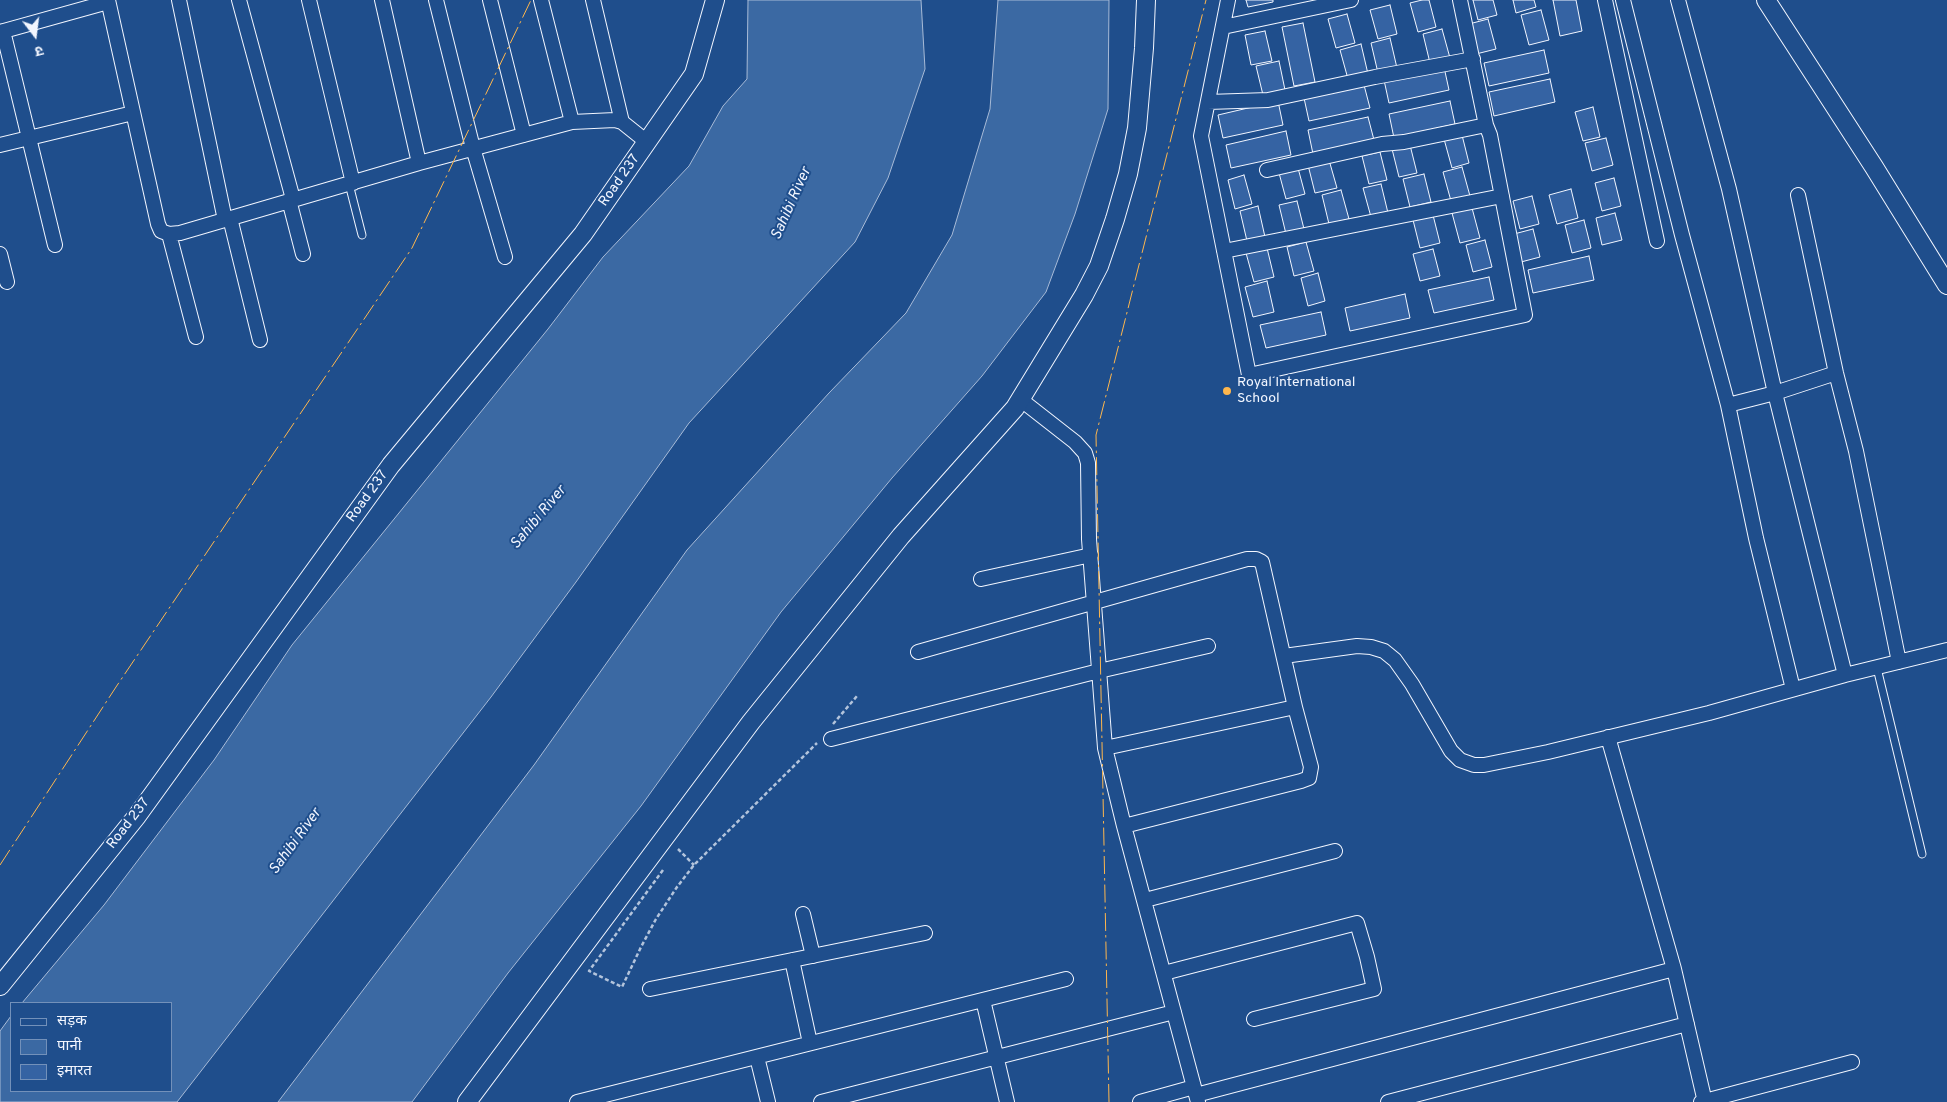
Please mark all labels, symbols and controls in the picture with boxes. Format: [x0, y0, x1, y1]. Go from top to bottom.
north arrow [10, 10, 60, 60]
text: उ [33, 41, 45, 59]
street label: Road 237 [596, 152, 644, 210]
water label: Sahibi River [768, 165, 816, 243]
place label: Royal International School [1237, 375, 1355, 408]
marker: Royal International School [1221, 385, 1233, 397]
street label: Road 237 [344, 468, 392, 526]
water label: Sahibi River [507, 483, 571, 553]
street label: Road 237 [104, 795, 154, 853]
water label: Sahibi River [266, 805, 326, 879]
legend [10, 1002, 172, 1092]
text: सड़क [57, 1012, 87, 1031]
text: पानी [57, 1037, 82, 1056]
text: इमारत [57, 1062, 92, 1081]

